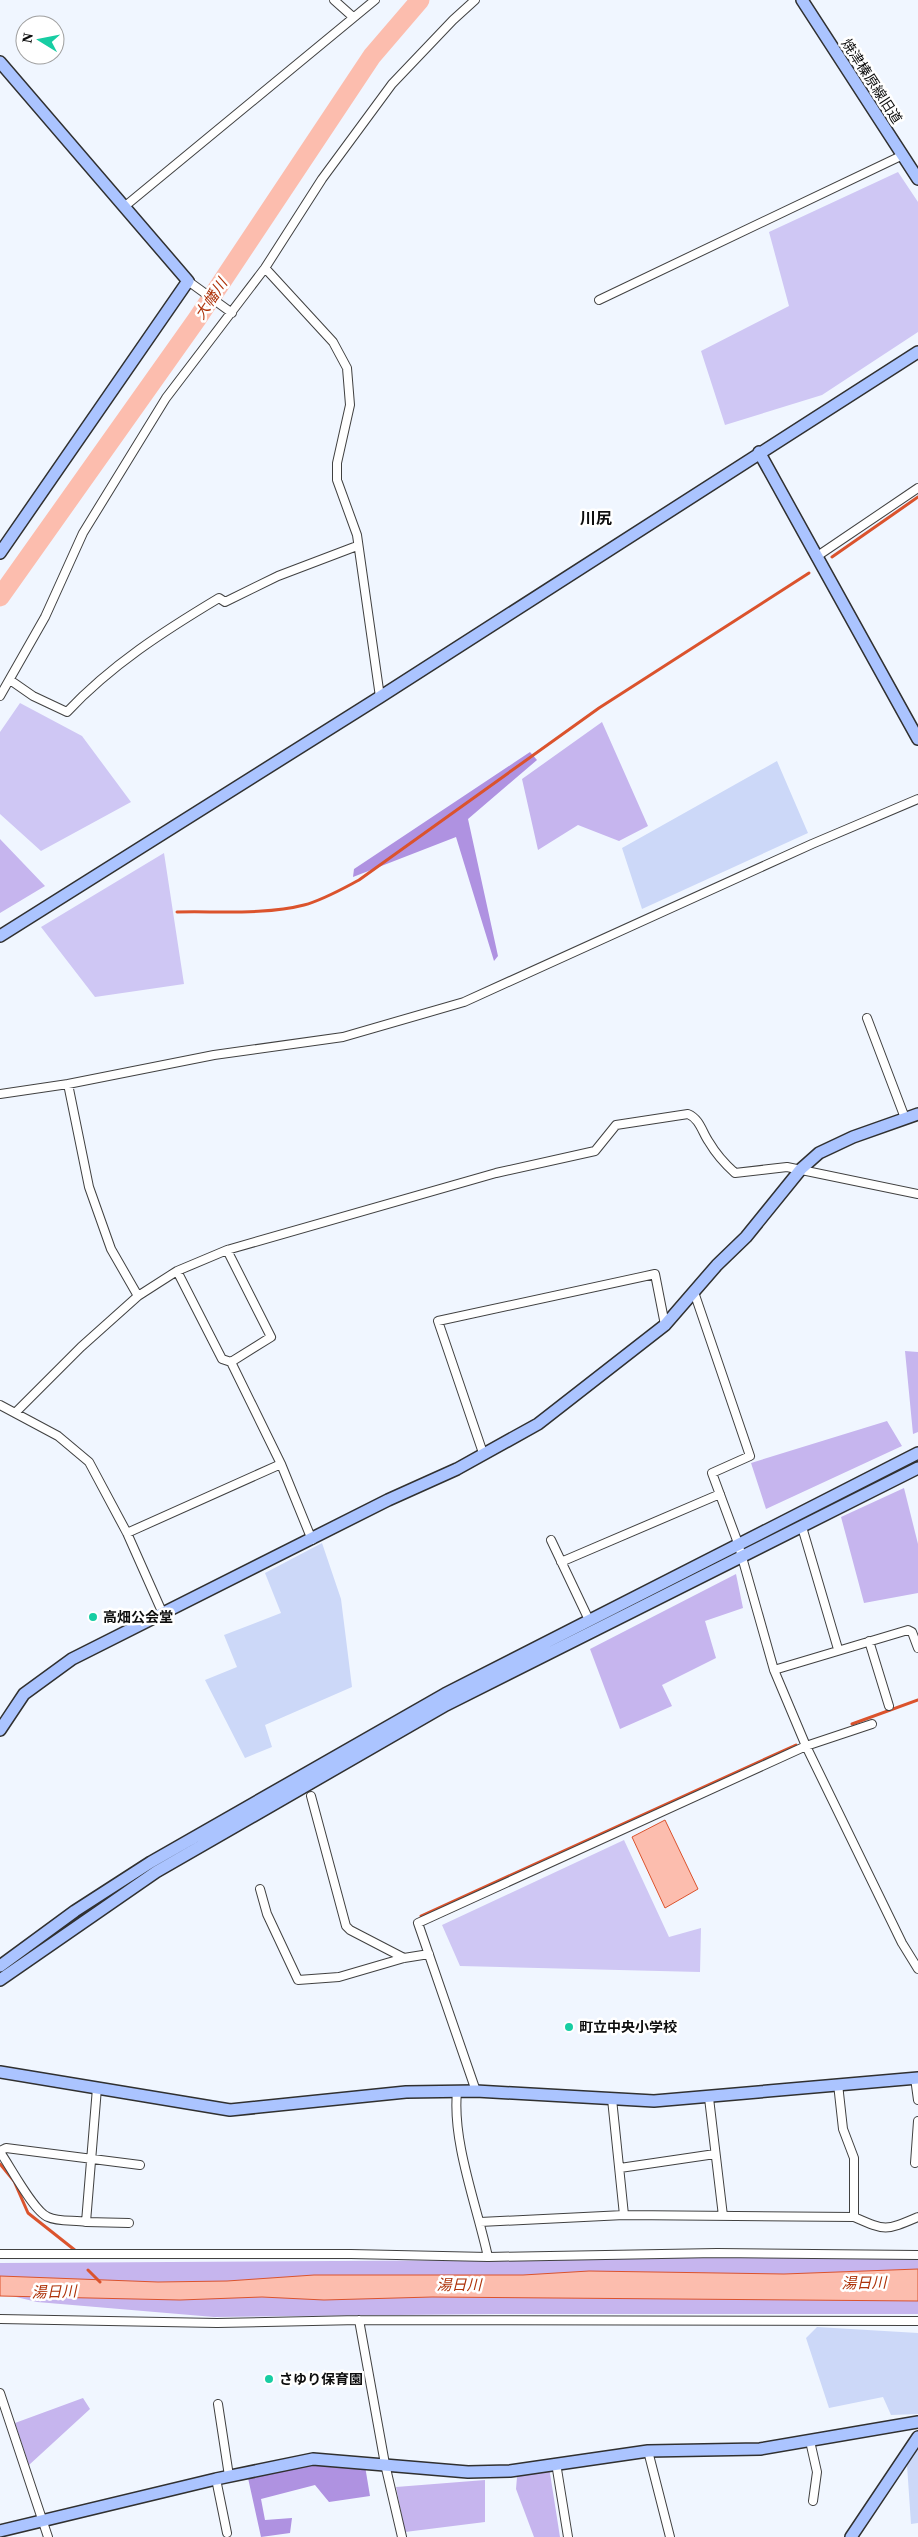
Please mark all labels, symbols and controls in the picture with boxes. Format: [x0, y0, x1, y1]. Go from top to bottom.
north arrow [15, 15, 65, 65]
text: N [16, 31, 38, 45]
street label: 焼津榛原線旧道 [837, 34, 907, 128]
water label: 大幡川 [189, 273, 233, 323]
district label: 川尻 [580, 507, 612, 529]
place label: 高畑公会堂 [103, 1607, 173, 1627]
marker: 高畑公会堂 [87, 1611, 99, 1623]
place label: 町立中央小学校 [579, 2017, 677, 2037]
marker: 町立中央小学校 [563, 2021, 575, 2033]
water label: 湯日川 [841, 2272, 889, 2293]
water label: 湯日川 [436, 2274, 483, 2295]
water label: 湯日川 [31, 2280, 79, 2303]
place label: さゆり保育園 [279, 2369, 363, 2389]
marker: さゆり保育園 [263, 2373, 275, 2385]

